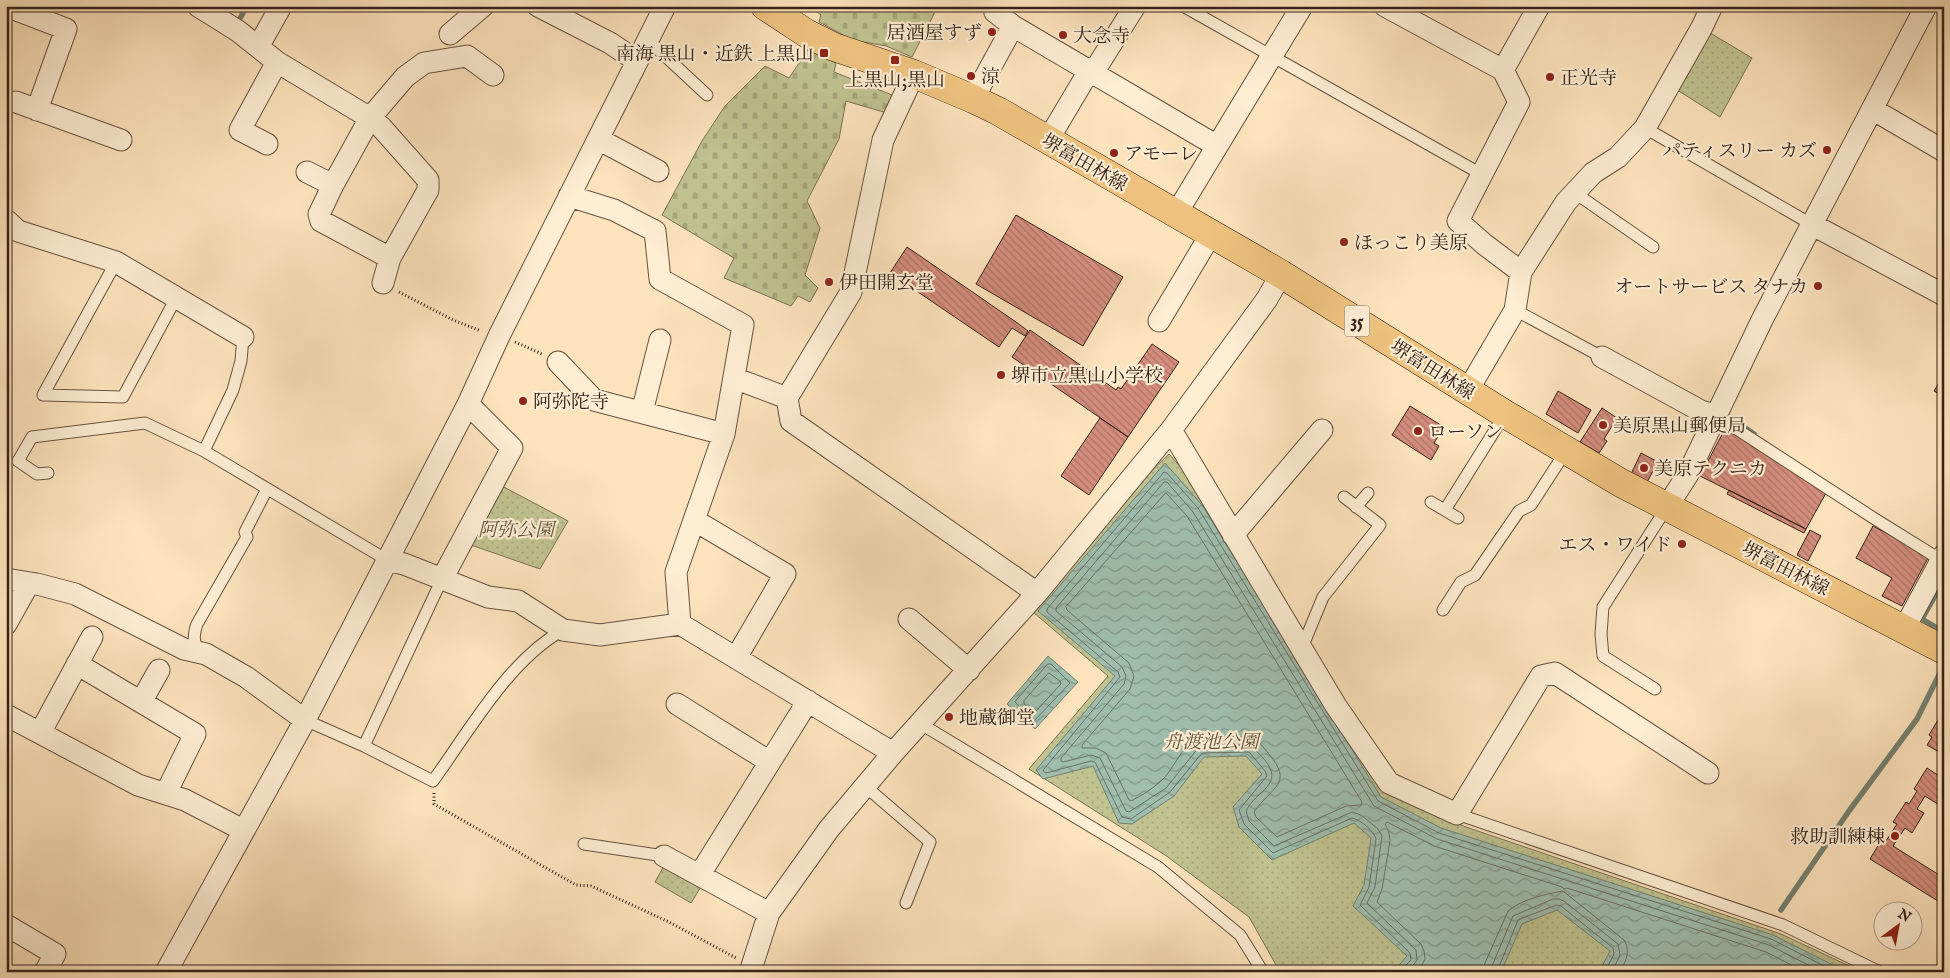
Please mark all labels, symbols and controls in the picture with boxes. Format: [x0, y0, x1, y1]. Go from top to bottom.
place label: 居酒屋すず [887, 22, 982, 46]
place label: 大念寺 [1073, 25, 1130, 49]
marker: 居酒屋すず [986, 26, 998, 38]
marker: 大念寺 [1057, 29, 1069, 41]
place label: 南海 黒山・近鉄 上黒山 [616, 43, 814, 67]
marker: 南海 黒山・近鉄 上黒山 [818, 47, 830, 59]
marker: 上黒山;黒山 [889, 54, 901, 66]
place label: 涼 [981, 66, 1000, 90]
place label: 正光寺 [1560, 67, 1617, 91]
place label: 上黒山;黒山 [845, 69, 945, 93]
marker: 涼 [965, 70, 977, 82]
marker: 正光寺 [1544, 71, 1556, 83]
street label: 堺富田林線 [1037, 130, 1131, 198]
place label: パティスリー カズ [1662, 140, 1817, 164]
place label: アモーレ [1124, 143, 1198, 167]
marker: パティスリー カズ [1821, 144, 1833, 156]
marker: アモーレ [1108, 147, 1120, 159]
place label: ほっこり美原 [1354, 232, 1468, 256]
marker: ほっこり美原 [1338, 236, 1350, 248]
place label: 伊田開玄堂 [839, 272, 934, 296]
marker: 伊田開玄堂 [823, 276, 835, 288]
place label: オートサービス タナカ [1614, 276, 1808, 300]
marker: オートサービス タナカ [1812, 280, 1824, 292]
road number: 35 [1344, 306, 1370, 336]
street label: 堺富田林線 [1385, 335, 1479, 406]
place label: 堺市立黒山小学校 [1011, 365, 1163, 389]
marker: 堺市立黒山小学校 [995, 369, 1007, 381]
place label: 阿弥陀寺 [533, 391, 609, 415]
marker: 阿弥陀寺 [517, 395, 529, 407]
place label: 美原黒山郵便局 [1613, 415, 1746, 439]
marker: 美原黒山郵便局 [1597, 419, 1609, 431]
place label: ローソン [1428, 421, 1503, 445]
marker: ローソン [1412, 425, 1424, 437]
place label: 美原テクニカ [1654, 458, 1767, 482]
marker: 美原テクニカ [1638, 462, 1650, 474]
park label: 阿弥公園 [478, 519, 557, 543]
place label: エス・ワイド [1559, 534, 1672, 558]
marker: エス・ワイド [1676, 538, 1688, 550]
street label: 堺富田林線 [1737, 538, 1833, 602]
place label: 地蔵御堂 [959, 707, 1035, 731]
marker: 地蔵御堂 [943, 711, 955, 723]
park label: 舟渡池公園 [1163, 731, 1261, 755]
place label: 救助訓練棟 [1790, 826, 1885, 850]
marker: 救助訓練棟 [1889, 830, 1901, 842]
north arrow [1872, 900, 1922, 950]
text: N [1894, 904, 1914, 927]

